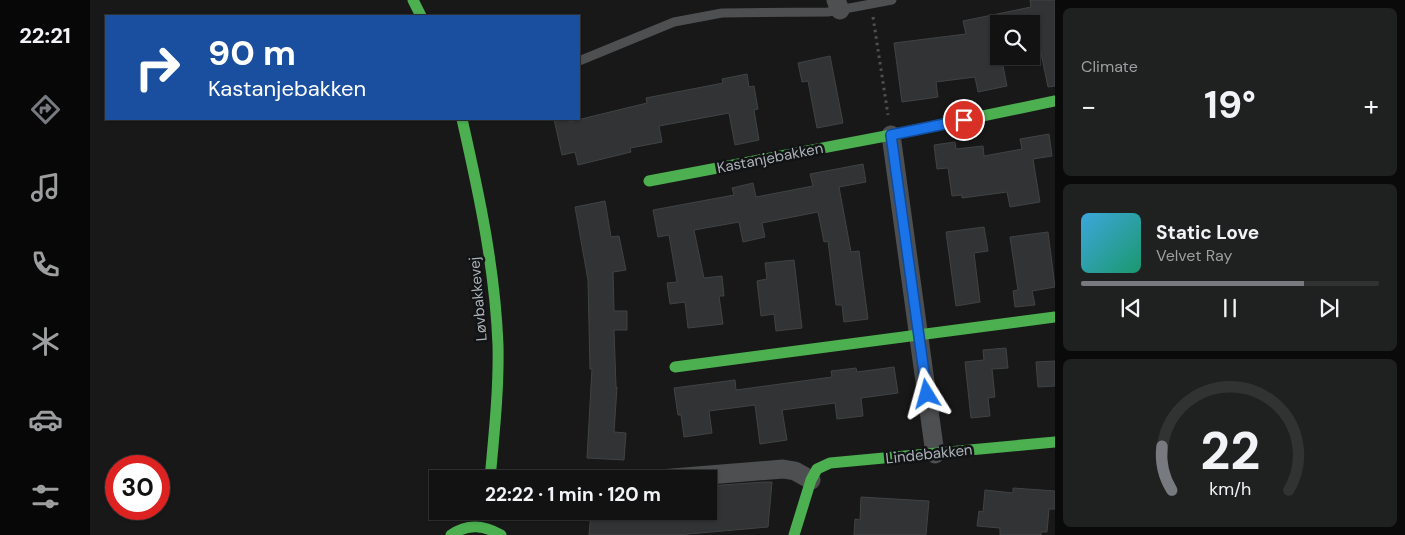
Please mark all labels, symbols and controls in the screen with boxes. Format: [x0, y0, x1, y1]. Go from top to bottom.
map controls [990, 15, 1040, 65]
button: search [990, 15, 1040, 65]
text: 22:21 [19, 21, 71, 50]
text: 90 m [208, 30, 296, 76]
icon: right [125, 35, 190, 100]
text: Climate [1081, 56, 1138, 77]
text: Kastanjebakken [208, 74, 366, 103]
text: 19° [1204, 80, 1256, 130]
text: − [1081, 88, 1096, 125]
text: + [1364, 88, 1379, 125]
icon: directions [28, 92, 63, 127]
pin [943, 99, 985, 141]
icon: arrive [950, 106, 978, 134]
street label: Kastanjebakken [715, 138, 825, 178]
icon: music [28, 170, 63, 205]
text: Static Love [1156, 220, 1259, 245]
text: Velvet Ray [1156, 245, 1232, 266]
icon: phone [28, 247, 63, 282]
street label: Løvbakkevej [464, 256, 492, 342]
icon: previous [1117, 294, 1145, 322]
icon: pause [1216, 294, 1244, 322]
icon: next [1315, 294, 1343, 322]
icon: climate [28, 324, 63, 359]
position arrow [900, 367, 952, 419]
icon: car [28, 402, 63, 437]
text: 22 [1200, 417, 1260, 485]
street label: Lindebakken [885, 439, 973, 469]
speed limit sign: 30 [105, 455, 170, 520]
text: km/h [1209, 477, 1251, 501]
icon: filters [28, 479, 63, 514]
text: 22:22 · 1 min · 120 m [485, 482, 661, 507]

